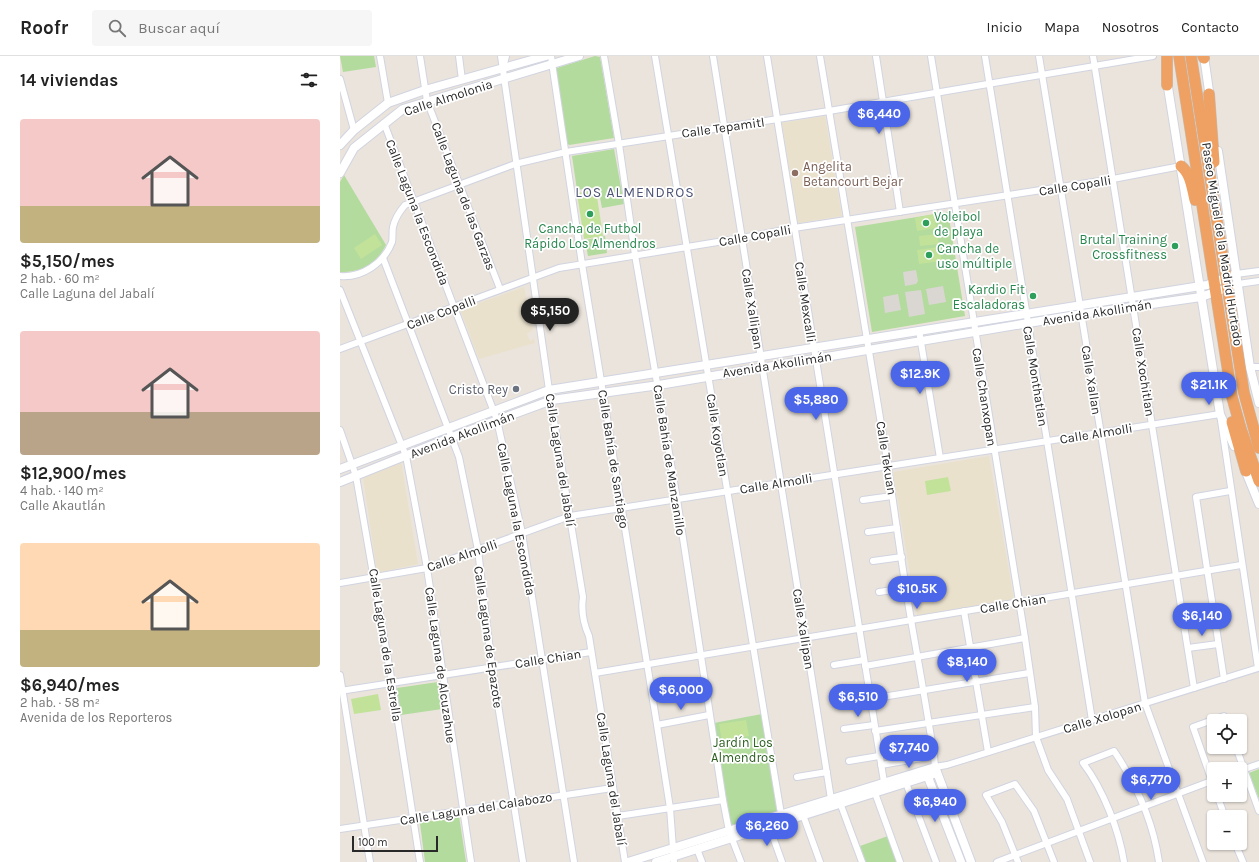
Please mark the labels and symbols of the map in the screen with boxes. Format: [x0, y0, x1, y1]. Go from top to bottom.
street label: Calle Almolonia [402, 76, 494, 119]
pin: $6,440 [846, 101, 912, 135]
street label: Calle Tepamitl [681, 114, 766, 141]
street label: Calle Laguna de las Garzas [428, 120, 499, 272]
street label: Calle Laguna la Escondida [383, 137, 452, 287]
street label: Paseo Miguel de la Madrid Hurtado [1199, 141, 1246, 347]
place label: Angelita Betancourt Bejar [803, 159, 903, 189]
marker: Angelita Betancourt Bejar [790, 168, 800, 178]
street label: Calle Copalli [1038, 172, 1112, 199]
district label: LOS ALMENDROS [575, 184, 695, 201]
marker: Cancha de Futbol Rápido Los Almendros [585, 209, 595, 219]
place label: Voleibol de playa [934, 209, 983, 239]
marker: Voleibol de playa [921, 218, 931, 228]
place label: Cancha de Futbol Rápido Los Almendros [524, 221, 656, 251]
street label: Calle Copalli [718, 222, 792, 249]
place label: Brutal Training Crossfitness [1079, 232, 1168, 262]
place label: Cancha de uso múltiple [937, 241, 1013, 271]
marker: Brutal Training Crossfitness [1170, 241, 1180, 251]
marker: Cancha de uso múltiple [924, 250, 934, 260]
street label: Calle Mexcalli [792, 261, 819, 344]
street label: Calle Xallipan [739, 268, 766, 350]
place label: Kardio Fit Escaladoras [953, 282, 1025, 312]
marker: Kardio Fit Escaladoras [1028, 291, 1038, 301]
street label: Calle Copalli [404, 292, 478, 333]
street label: Avenida Akollimán [1041, 296, 1153, 329]
pin: $5,150 [517, 298, 583, 332]
street label: Calle Monthatlan [1020, 325, 1051, 427]
street label: Calle Xochitlan [1129, 327, 1158, 417]
street label: Calle Xallan [1079, 344, 1104, 416]
street label: Calle Chanxopan [969, 347, 1000, 447]
street label: Avenida Akollimán [721, 348, 833, 381]
pin: $12.9K [887, 361, 953, 395]
pin: $21.1K [1176, 372, 1242, 406]
place label: Cristo Rey [449, 382, 508, 397]
marker: Cristo Rey [511, 384, 521, 394]
street label: Calle Bahía de Manzanillo [650, 384, 689, 536]
pin: $5,880 [783, 387, 849, 421]
street label: Calle Bahía de Santiago [595, 389, 632, 529]
street label: Calle Laguna del Jabalí [543, 392, 578, 528]
street label: Calle Koyotlan [704, 392, 731, 478]
street label: Avenida Akollimán [408, 408, 516, 461]
street label: Calle Tekuan [873, 420, 900, 496]
street label: Calle Almolli [1059, 420, 1134, 447]
street label: Calle Laguna la Escondida [494, 442, 539, 597]
street label: Calle Almolli [739, 470, 814, 497]
street label: Calle Almolli [425, 536, 499, 575]
street label: Calle Laguna de Epazote [471, 565, 506, 709]
street label: Calle Laguna de la Estrella [366, 567, 405, 723]
pin: $10.5K [884, 576, 950, 610]
street label: Calle Laguna de Alcuzahue [422, 586, 459, 744]
street label: Calle Xallipan [790, 588, 817, 670]
street label: Calle Chian [979, 591, 1047, 616]
pin: $6,140 [1169, 603, 1235, 637]
street label: Calle Chian [514, 646, 582, 671]
pin: $8,140 [934, 649, 1000, 683]
pin: $6,000 [648, 677, 714, 711]
pin: $6,510 [825, 684, 891, 718]
street label: Calle Xolopan [1061, 698, 1143, 736]
street label: Calle Laguna del Jabalí [594, 711, 629, 847]
park label: Jardín Los Almendros [711, 735, 775, 765]
pin: $7,740 [876, 735, 942, 769]
pin: $6,770 [1118, 767, 1184, 801]
street label: Calle Laguna del Calabozo [399, 789, 553, 828]
pin: $6,940 [902, 789, 968, 823]
pin: $6,260 [734, 813, 800, 847]
scale bar [352, 834, 438, 853]

